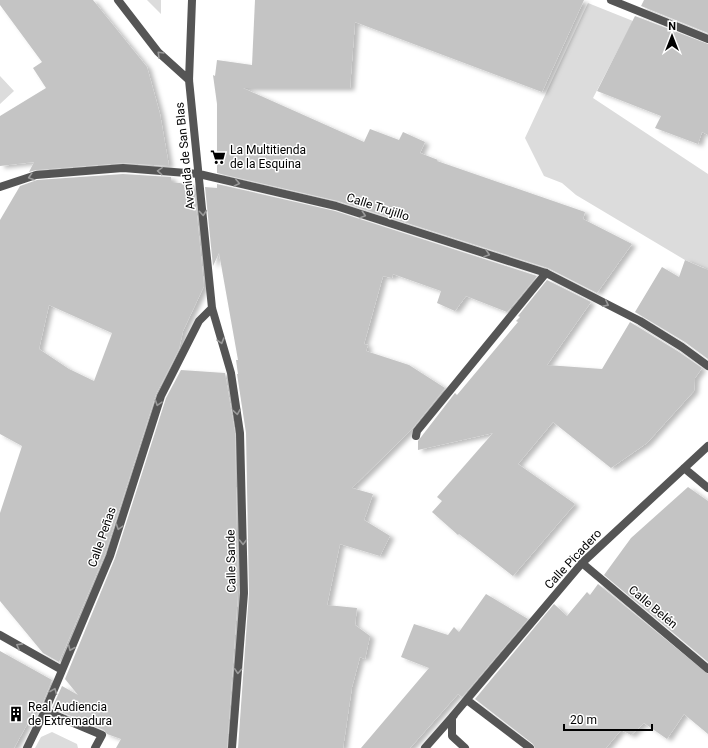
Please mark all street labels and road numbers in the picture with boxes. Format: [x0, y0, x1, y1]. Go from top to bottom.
street label: Avenida de San Blas [172, 102, 198, 210]
street label: Calle Trujillo [345, 190, 411, 224]
street label: Calle Peñas [85, 505, 119, 569]
street label: Calle Picadero [542, 526, 604, 592]
street label: Calle Sande [223, 529, 239, 593]
street label: Calle Belén [626, 583, 680, 631]

